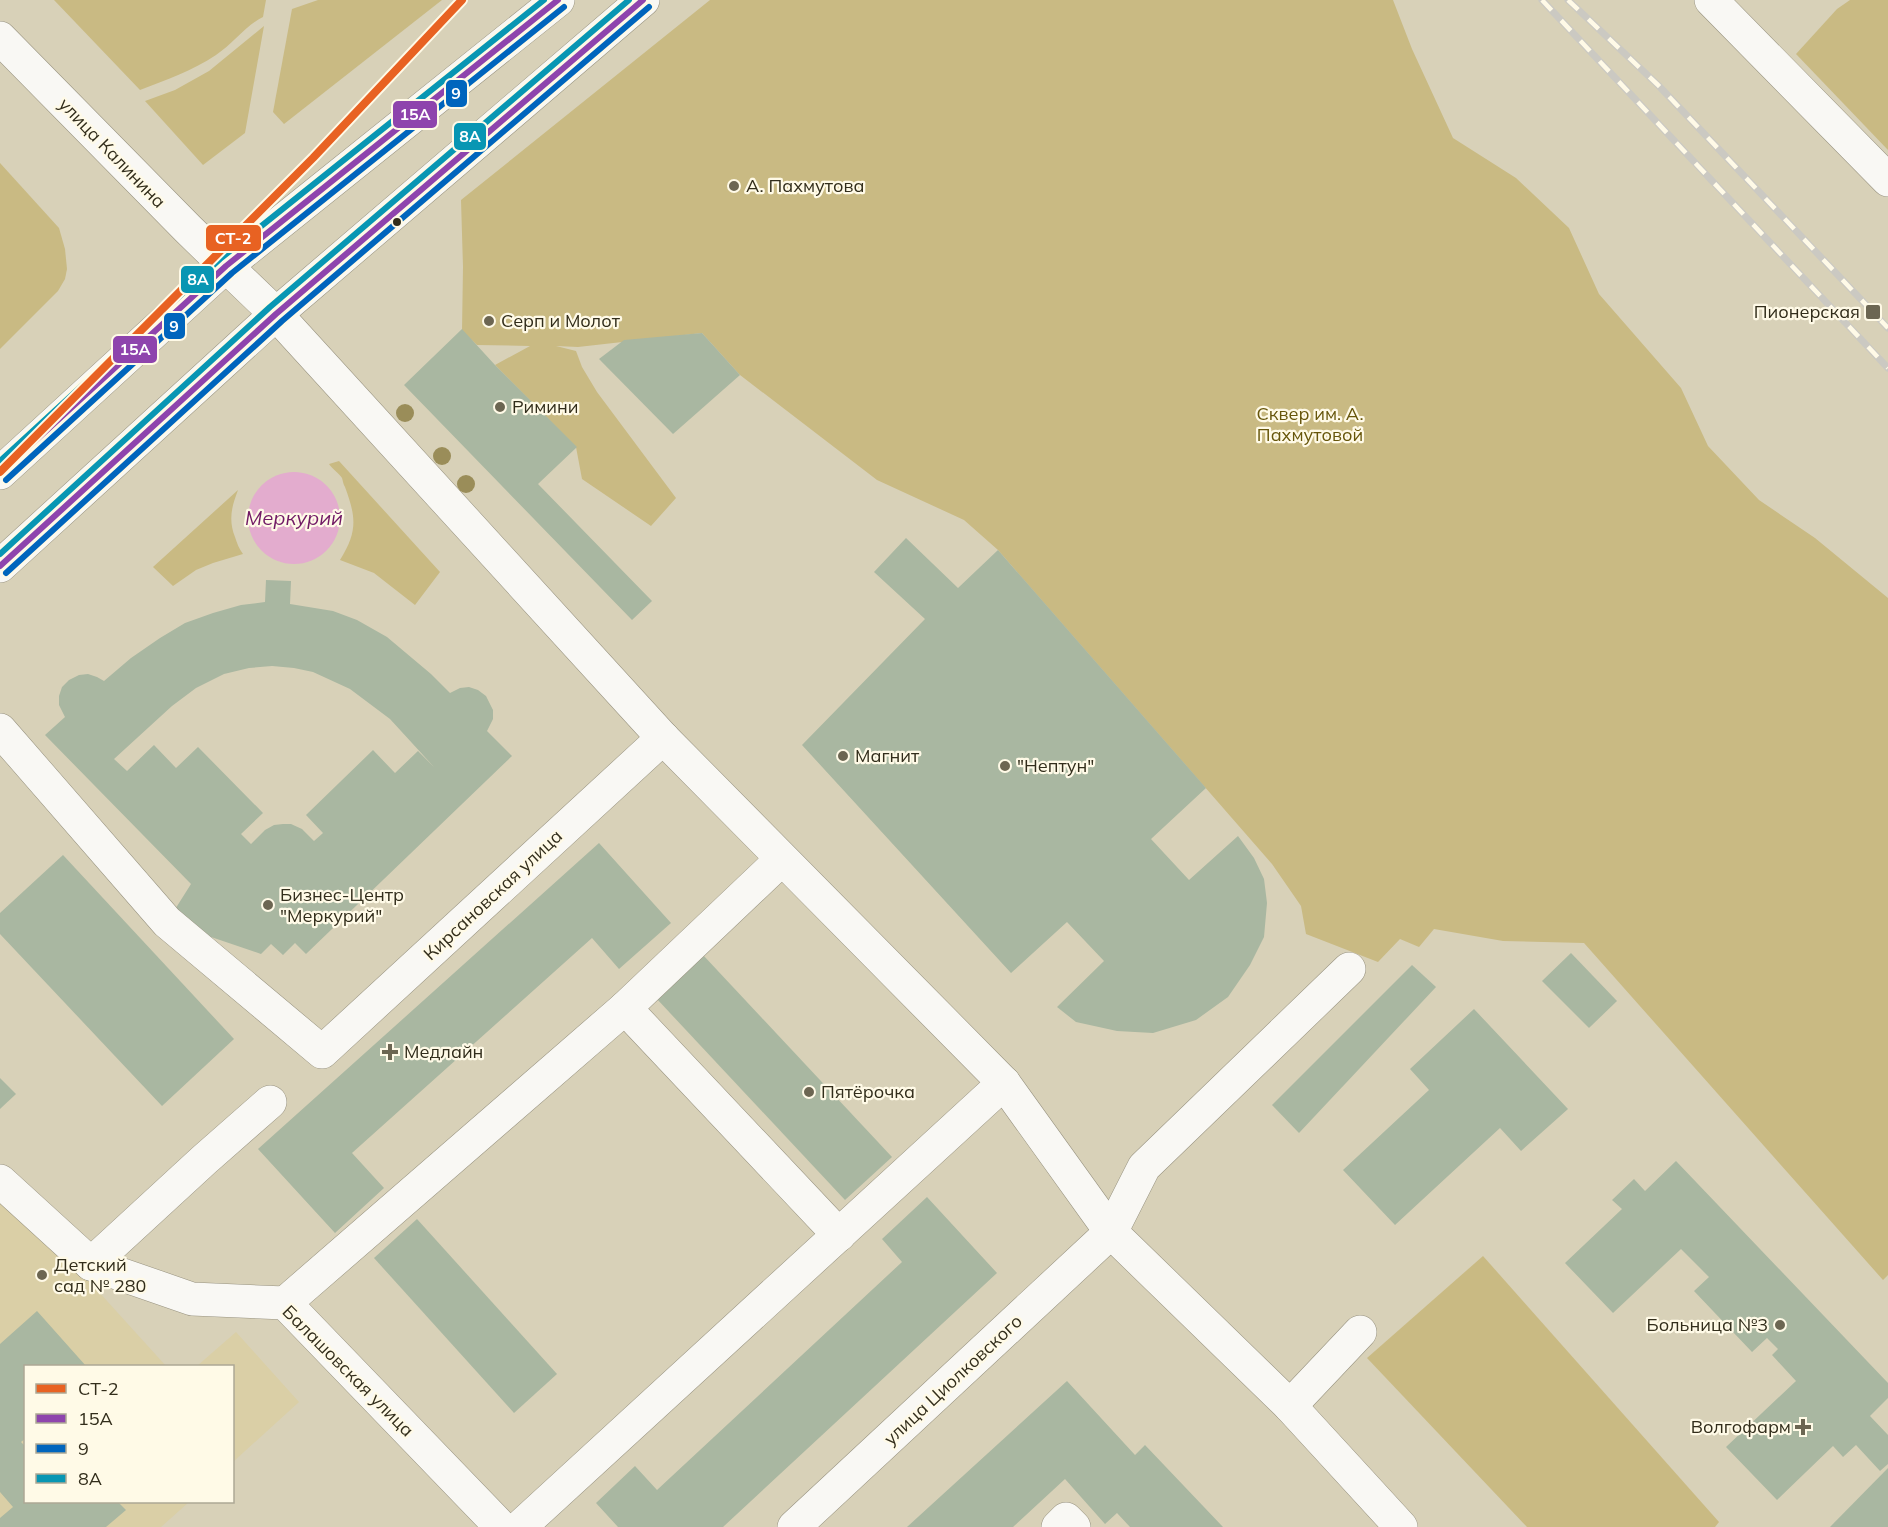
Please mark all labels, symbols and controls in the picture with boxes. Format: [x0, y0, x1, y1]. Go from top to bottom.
line badge: 9 [445, 79, 468, 108]
text: 9 [451, 83, 461, 103]
street label: улица Калинина [54, 93, 171, 213]
line badge: 15А [392, 100, 438, 129]
text: 15А [399, 104, 431, 124]
line badge: 8А [453, 122, 487, 151]
text: 8А [459, 126, 481, 146]
place label: А. Пахмутова [746, 174, 864, 197]
marker: А. Пахмутова [727, 179, 741, 193]
unlabelled marker [391, 216, 403, 228]
line badge: СТ-2 [205, 224, 262, 252]
text: СТ-2 [215, 228, 251, 248]
line badge: 8А [180, 265, 215, 294]
text: 8А [187, 269, 209, 289]
place label: Пионерская [1754, 300, 1860, 323]
marker: Пионерская [1864, 303, 1882, 321]
place label: Серп и Молот [501, 309, 621, 332]
line badge: 9 [163, 312, 186, 340]
marker: Серп и Молот [482, 314, 496, 328]
text: 9 [169, 316, 179, 336]
line badge: 15А [112, 335, 158, 364]
text: 15А [119, 339, 151, 359]
place label: Римини [512, 395, 579, 418]
marker: Римини [493, 400, 507, 414]
park label: Сквер им. А. Пахмутовой [1256, 402, 1364, 446]
water label: Меркурий [245, 505, 343, 530]
place label: Магнит [855, 744, 920, 767]
marker: Магнит [836, 749, 850, 763]
place label: "Нептун" [1017, 754, 1094, 777]
marker: "Нептун" [998, 759, 1012, 773]
street label: Кирсановская улица [418, 824, 567, 965]
place label: Бизнес-Центр "Меркурий" [280, 883, 404, 927]
marker: Бизнес-Центр "Меркурий" [261, 898, 275, 912]
place label: Медлайн [404, 1040, 483, 1063]
marker: Медлайн [381, 1043, 399, 1061]
place label: Пятёрочка [821, 1080, 915, 1103]
marker: Пятёрочка [802, 1085, 816, 1099]
place label: Детский сад № 280 [54, 1253, 146, 1297]
marker: Детский сад № 280 [35, 1268, 49, 1282]
street label: Балашовская улица [278, 1300, 419, 1441]
street label: улица Циолковского [879, 1309, 1027, 1450]
place label: Больница №3 [1647, 1313, 1768, 1336]
marker: Больница №3 [1773, 1318, 1787, 1332]
legend [24, 1365, 234, 1503]
text: СТ-2 [78, 1377, 119, 1400]
text: 15А [78, 1407, 113, 1430]
place label: Волгофарм [1691, 1415, 1791, 1438]
marker: Волгофарм [1796, 1420, 1810, 1434]
text: 9 [78, 1437, 89, 1460]
text: 8А [78, 1467, 102, 1490]

